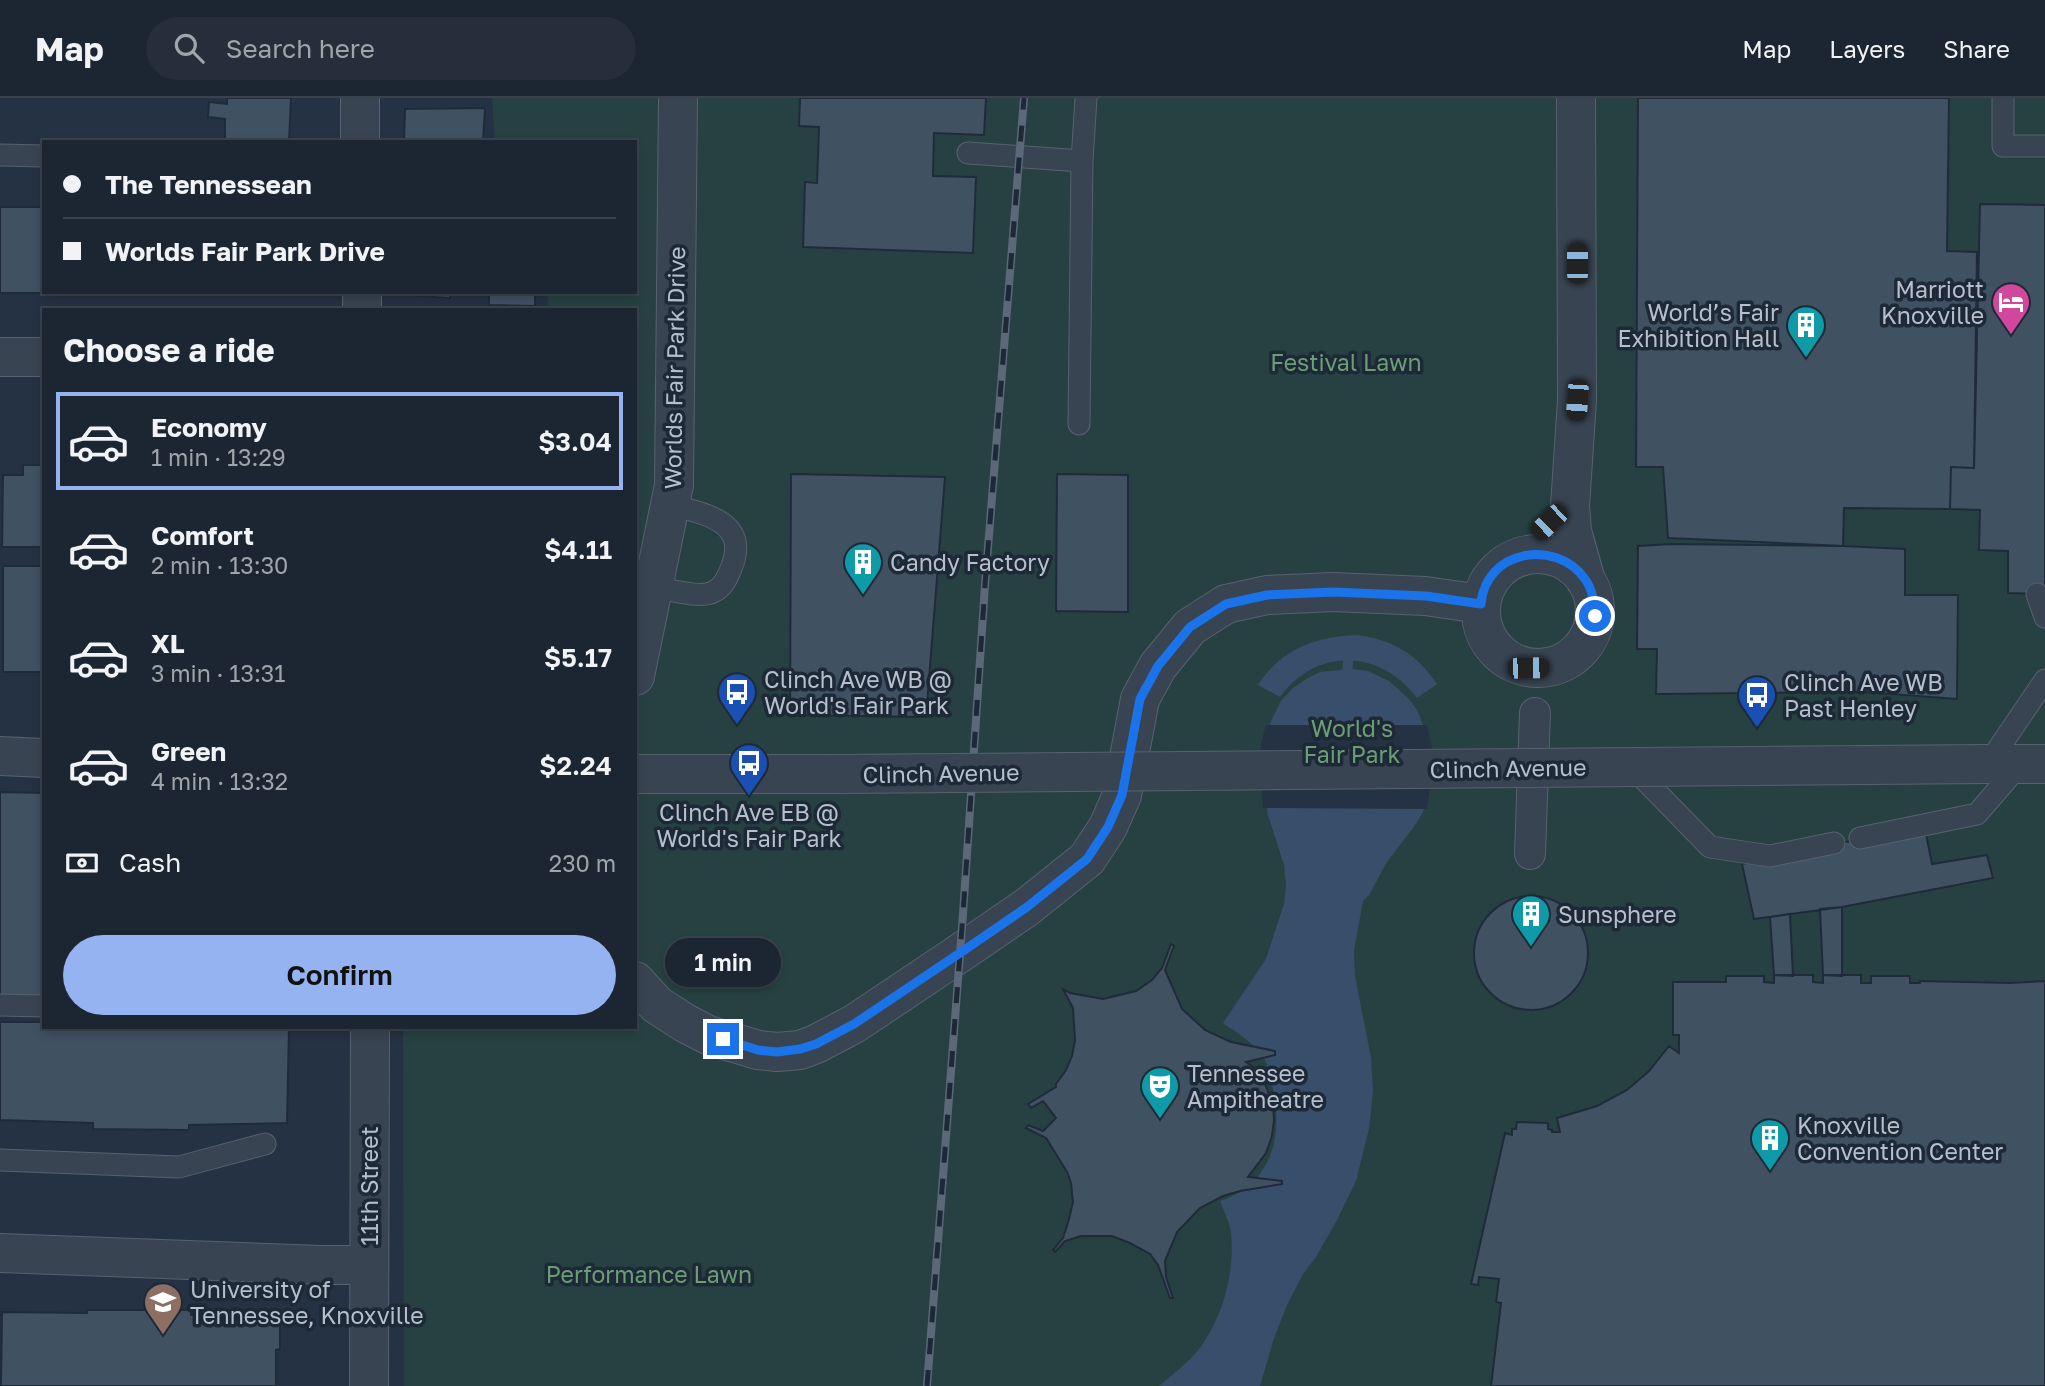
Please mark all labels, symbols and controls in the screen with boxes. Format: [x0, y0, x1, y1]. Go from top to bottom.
search box [146, 17, 636, 80]
text: Map [35, 29, 104, 68]
icon: search [170, 29, 208, 67]
text: Search here [226, 33, 375, 64]
text: Map [1742, 34, 1791, 63]
text: Layers [1829, 34, 1905, 63]
text: Share [1943, 34, 2010, 63]
text: The Tennessean [105, 169, 312, 200]
text: Worlds Fair Park Drive [105, 236, 385, 267]
car [1567, 242, 1588, 284]
street label: Worlds Fair Park Drive [658, 246, 690, 490]
place label: Marriott Knoxville [1881, 275, 1984, 329]
hotel icon: Marriott Knoxville [1990, 281, 2032, 336]
place label: World’s Fair Exhibition Hall [1617, 298, 1779, 352]
building icon: World’s Fair Exhibition Hall [1785, 304, 1827, 359]
text: Choose a ride [63, 331, 275, 369]
park label: Festival Lawn [1270, 348, 1422, 376]
car [1566, 378, 1589, 422]
icon: car [67, 410, 130, 473]
text: Economy [151, 412, 267, 443]
text: $3.04 [538, 426, 612, 457]
text: 1 min · 13:29 [151, 443, 286, 471]
car [1527, 500, 1572, 544]
icon: car [67, 518, 130, 581]
text: Comfort [151, 520, 254, 551]
text: $4.11 [544, 534, 612, 565]
building icon: Candy Factory [842, 541, 884, 596]
place label: Candy Factory [890, 548, 1050, 576]
text: 2 min · 13:30 [151, 551, 288, 579]
route start [1579, 600, 1611, 632]
icon: car [67, 626, 130, 689]
text: XL [151, 628, 185, 659]
text: $5.17 [544, 642, 612, 673]
car [1507, 657, 1550, 679]
text: 3 min · 13:31 [151, 659, 285, 687]
place label: Clinch Ave WB @ World's Fair Park [764, 665, 952, 719]
place label: Clinch Ave WB Past Henley [1784, 668, 1943, 722]
bus stop icon: Clinch Ave WB @ World's Fair Park [716, 671, 758, 726]
bus stop icon: Clinch Ave WB Past Henley [1736, 674, 1778, 729]
park label: World's Fair Park [1304, 714, 1400, 768]
icon: car [67, 734, 130, 797]
text: Green [151, 736, 226, 767]
bus stop icon: Clinch Ave EB @ World's Fair Park [728, 742, 770, 797]
text: $2.24 [539, 750, 612, 781]
street label: Clinch Avenue [1429, 753, 1587, 783]
street label: Clinch Avenue [862, 758, 1020, 788]
text: 4 min · 13:32 [151, 767, 288, 795]
place label: Clinch Ave EB @ World's Fair Park [656, 798, 842, 852]
icon: cash [63, 844, 101, 882]
text: Cash [119, 847, 181, 878]
text: 230 m [549, 849, 616, 877]
building icon: Sunsphere [1510, 893, 1552, 948]
place label: Sunsphere [1558, 900, 1677, 928]
button: Confirm [63, 935, 616, 1015]
callout: 1 min [665, 937, 781, 986]
text: 1 min [694, 948, 752, 976]
route end [707, 1023, 739, 1055]
place label: Tennessee Ampitheatre [1187, 1059, 1324, 1113]
theatre icon: Tennessee Ampitheatre [1139, 1065, 1181, 1120]
place label: Knoxville Convention Center [1797, 1111, 2003, 1165]
building icon: Knoxville Convention Center [1749, 1117, 1791, 1172]
street label: 11th Street [355, 1126, 383, 1246]
park label: Performance Lawn [546, 1260, 752, 1288]
place label: University of Tennessee, Knoxville [190, 1275, 424, 1329]
school or university icon: University of Tennessee, Knoxville [142, 1281, 184, 1336]

